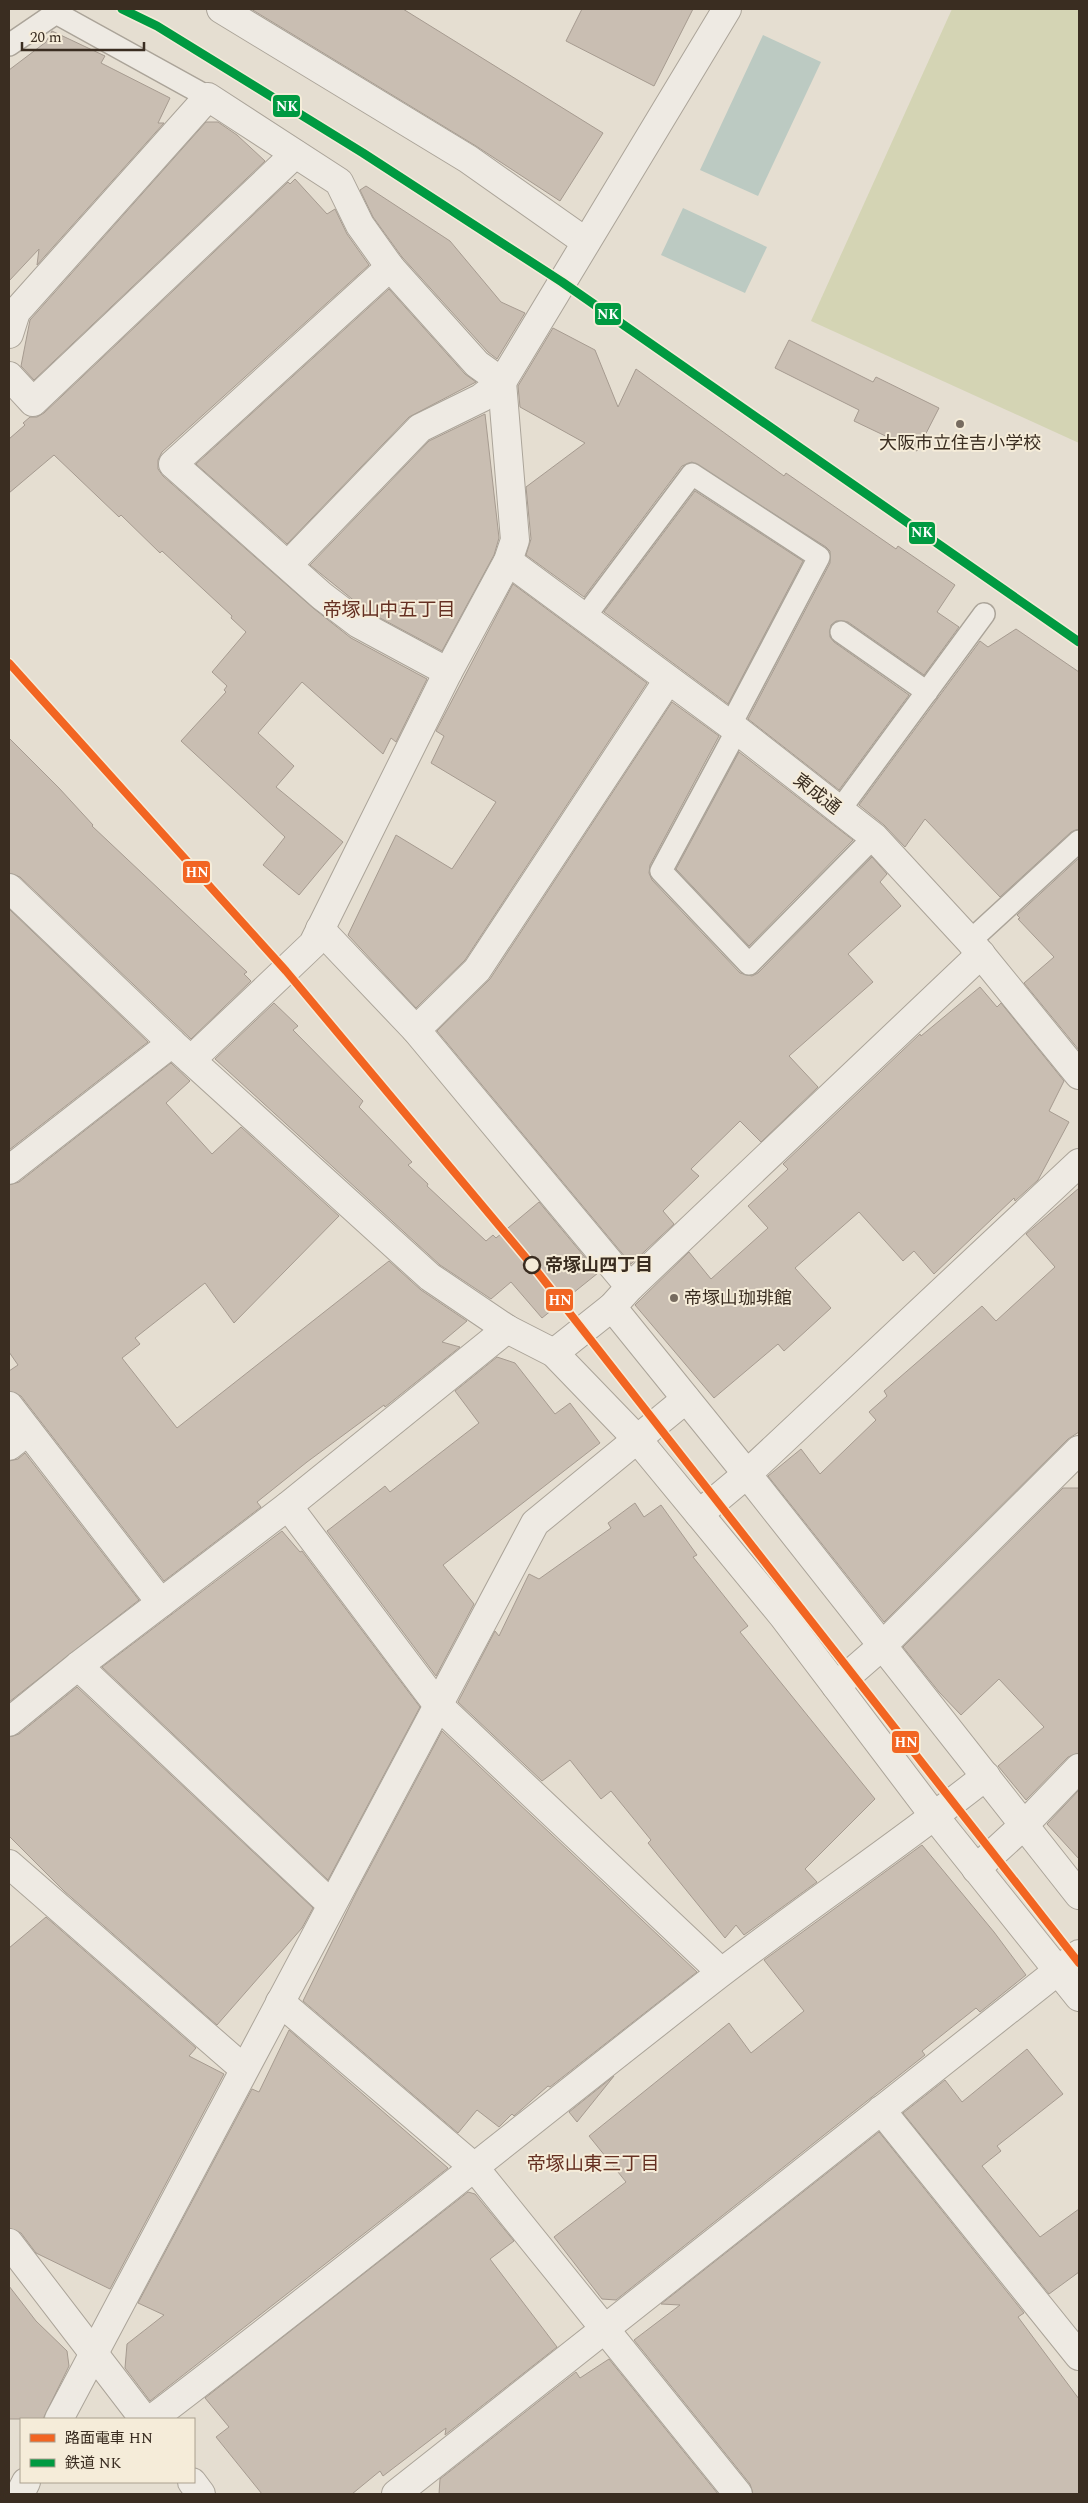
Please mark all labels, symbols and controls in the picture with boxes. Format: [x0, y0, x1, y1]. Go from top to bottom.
scale bar [22, 20, 145, 52]
text: 20 m [30, 26, 62, 49]
line badge: NK [272, 94, 301, 118]
text: NK [276, 96, 298, 117]
line badge: NK [594, 302, 622, 326]
text: NK [597, 304, 619, 325]
marker: 大阪市立住吉小学校 [954, 418, 966, 430]
place label: 大阪市立住吉小学校 [879, 430, 1041, 457]
line badge: NK [908, 521, 936, 545]
text: NK [911, 522, 933, 543]
district label: 帝塚山中五丁目 [322, 596, 456, 625]
street label: 東成通 [787, 767, 847, 821]
line badge: HN [182, 860, 211, 884]
text: HN [185, 862, 209, 883]
place label: 帝塚山四丁目 [545, 1252, 653, 1279]
marker: 帝塚山四丁目 [523, 1256, 541, 1274]
place label: 帝塚山珈琲館 [684, 1285, 792, 1312]
line badge: HN [545, 1288, 574, 1312]
text: HN [548, 1290, 572, 1311]
marker: 帝塚山珈琲館 [668, 1292, 680, 1304]
line badge: HN [891, 1730, 920, 1754]
text: HN [894, 1732, 918, 1753]
district label: 帝塚山東三丁目 [526, 2150, 660, 2179]
legend [20, 2418, 195, 2483]
text: 路面電車 HN [65, 2427, 153, 2450]
text: 鉄道 NK [65, 2452, 122, 2475]

